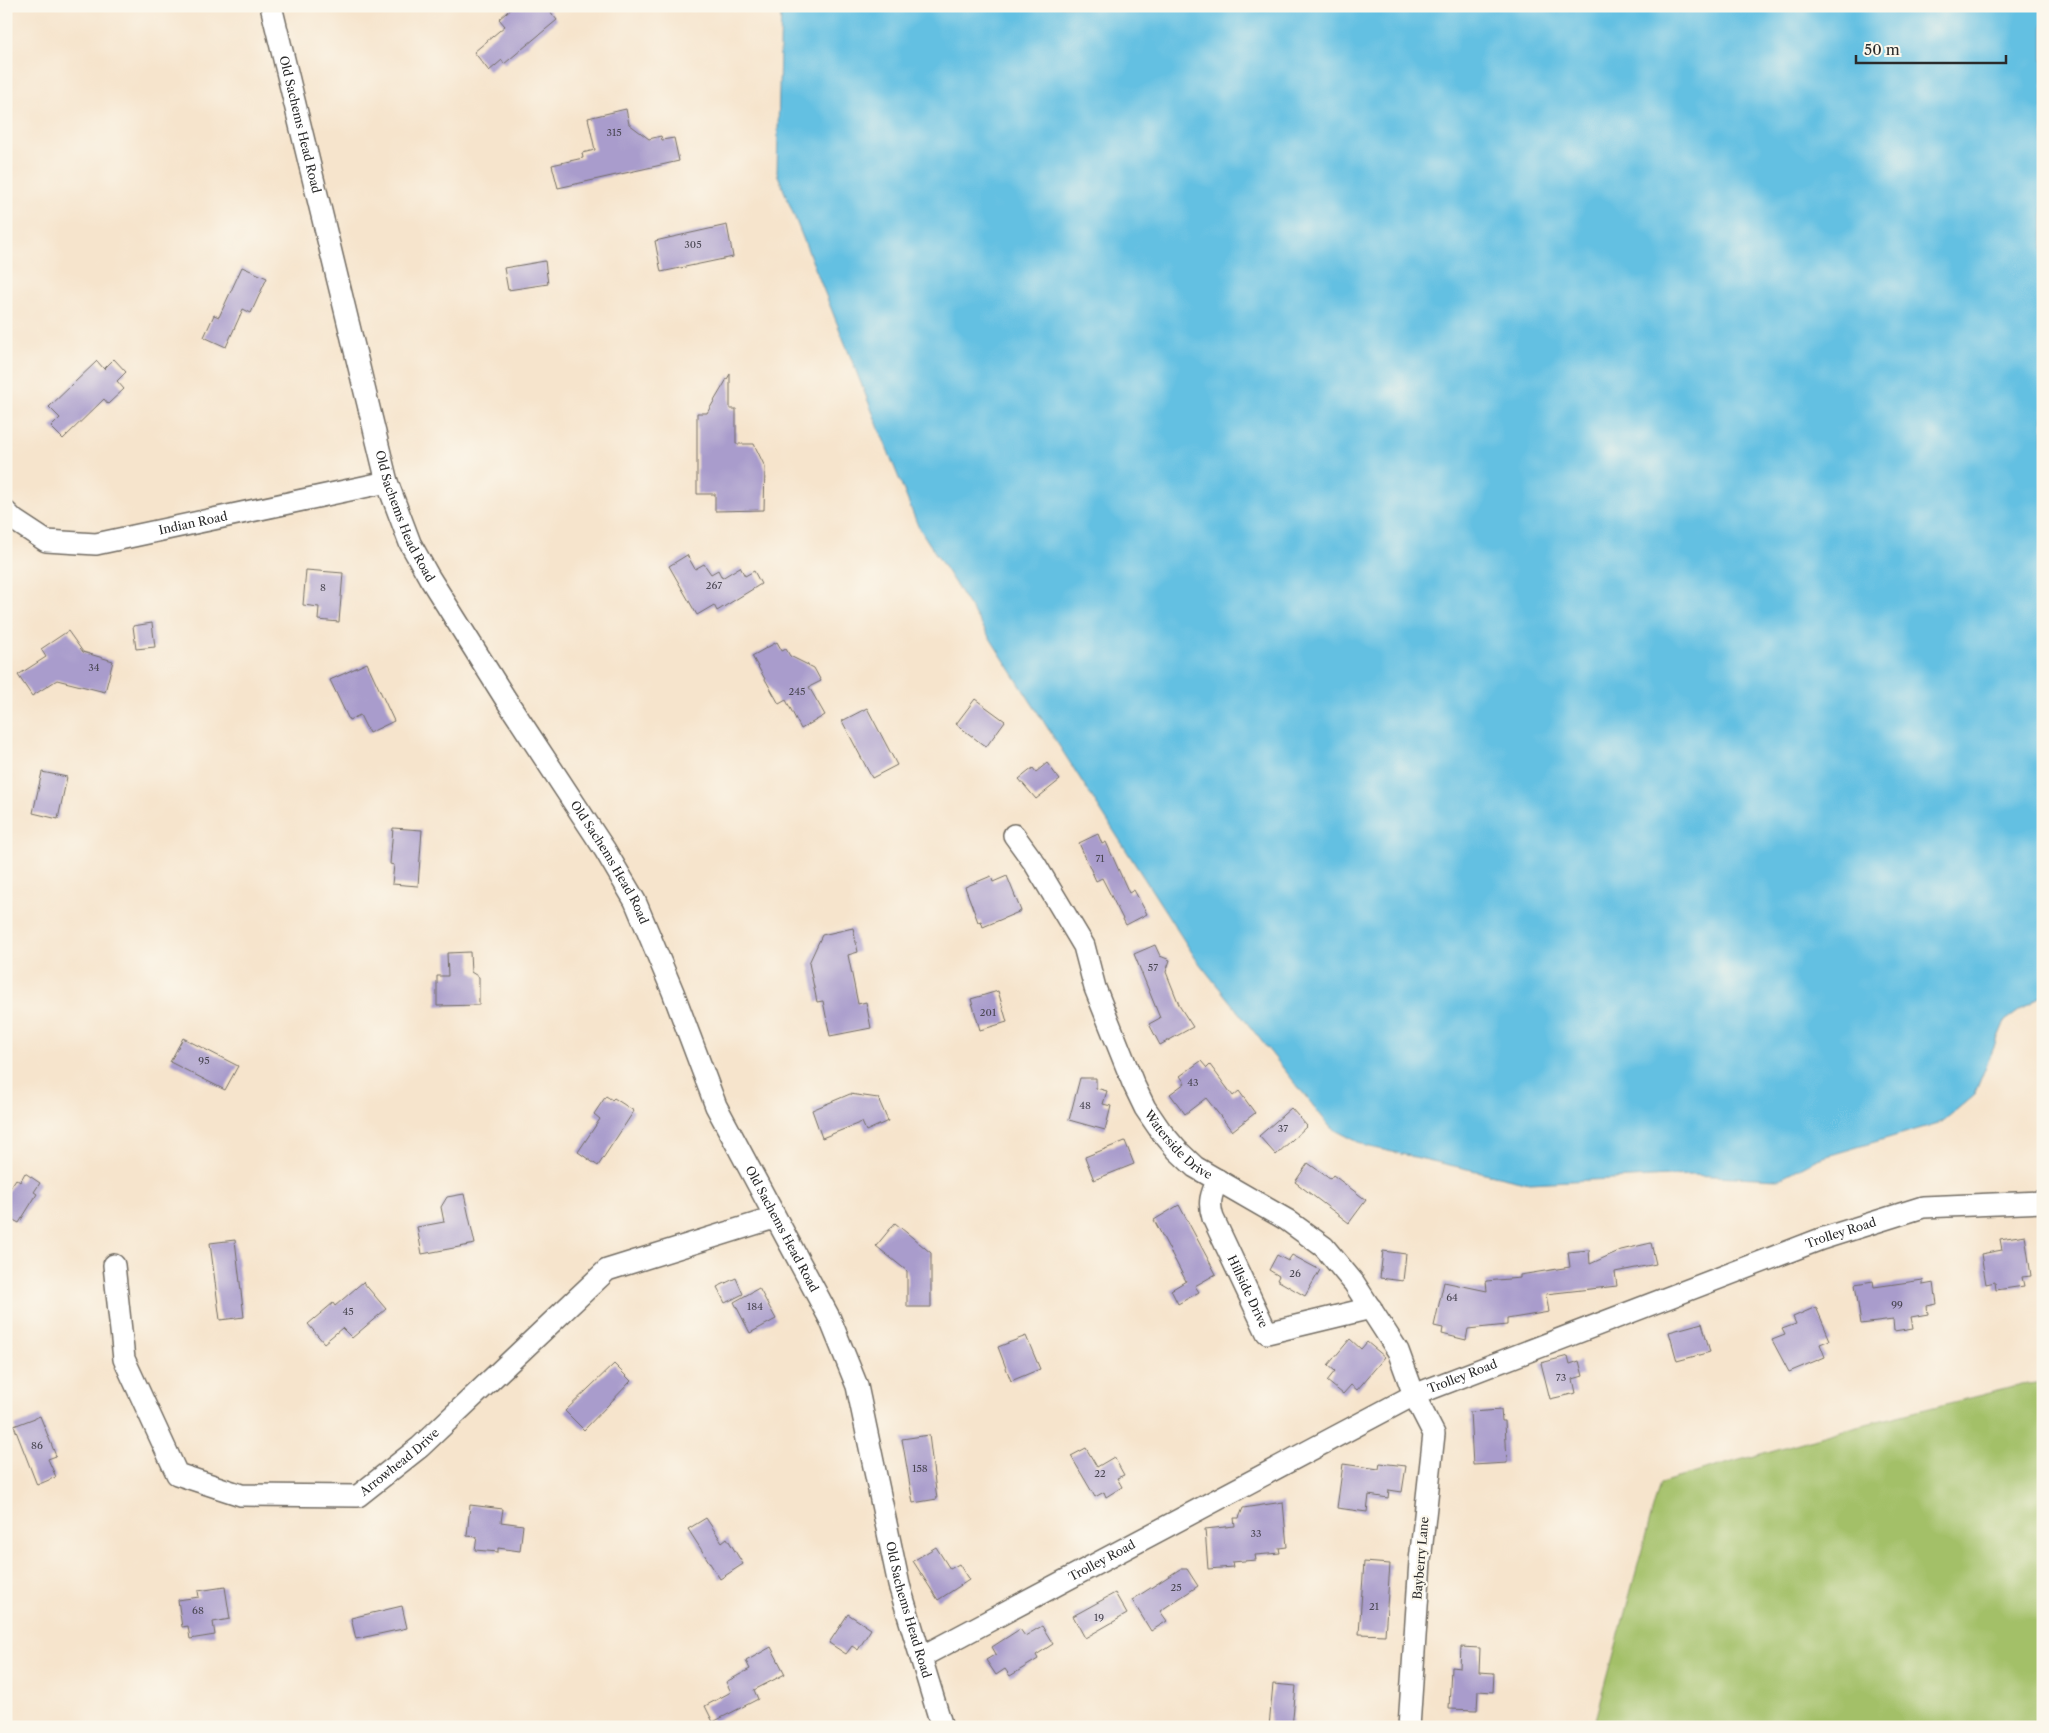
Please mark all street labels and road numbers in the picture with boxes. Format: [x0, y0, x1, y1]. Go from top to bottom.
street label: Old Sachems Head Road [276, 54, 325, 195]
street label: Old Sachems Head Road [373, 449, 438, 585]
street label: Indian Road [157, 508, 229, 537]
street label: Old Sachems Head Road [568, 798, 652, 927]
street label: Waterside Drive [1141, 1106, 1215, 1182]
street label: Old Sachems Head Road [742, 1163, 822, 1295]
street label: Trolley Road [1803, 1214, 1879, 1251]
street label: Hillside Drive [1225, 1253, 1272, 1330]
street label: Trolley Road [1425, 1356, 1500, 1396]
street label: Arrowhead Drive [356, 1425, 442, 1499]
street label: Bayberry Lane [1409, 1516, 1432, 1600]
street label: Trolley Road [1066, 1536, 1138, 1584]
street label: Old Sachems Head Road [883, 1540, 935, 1680]

